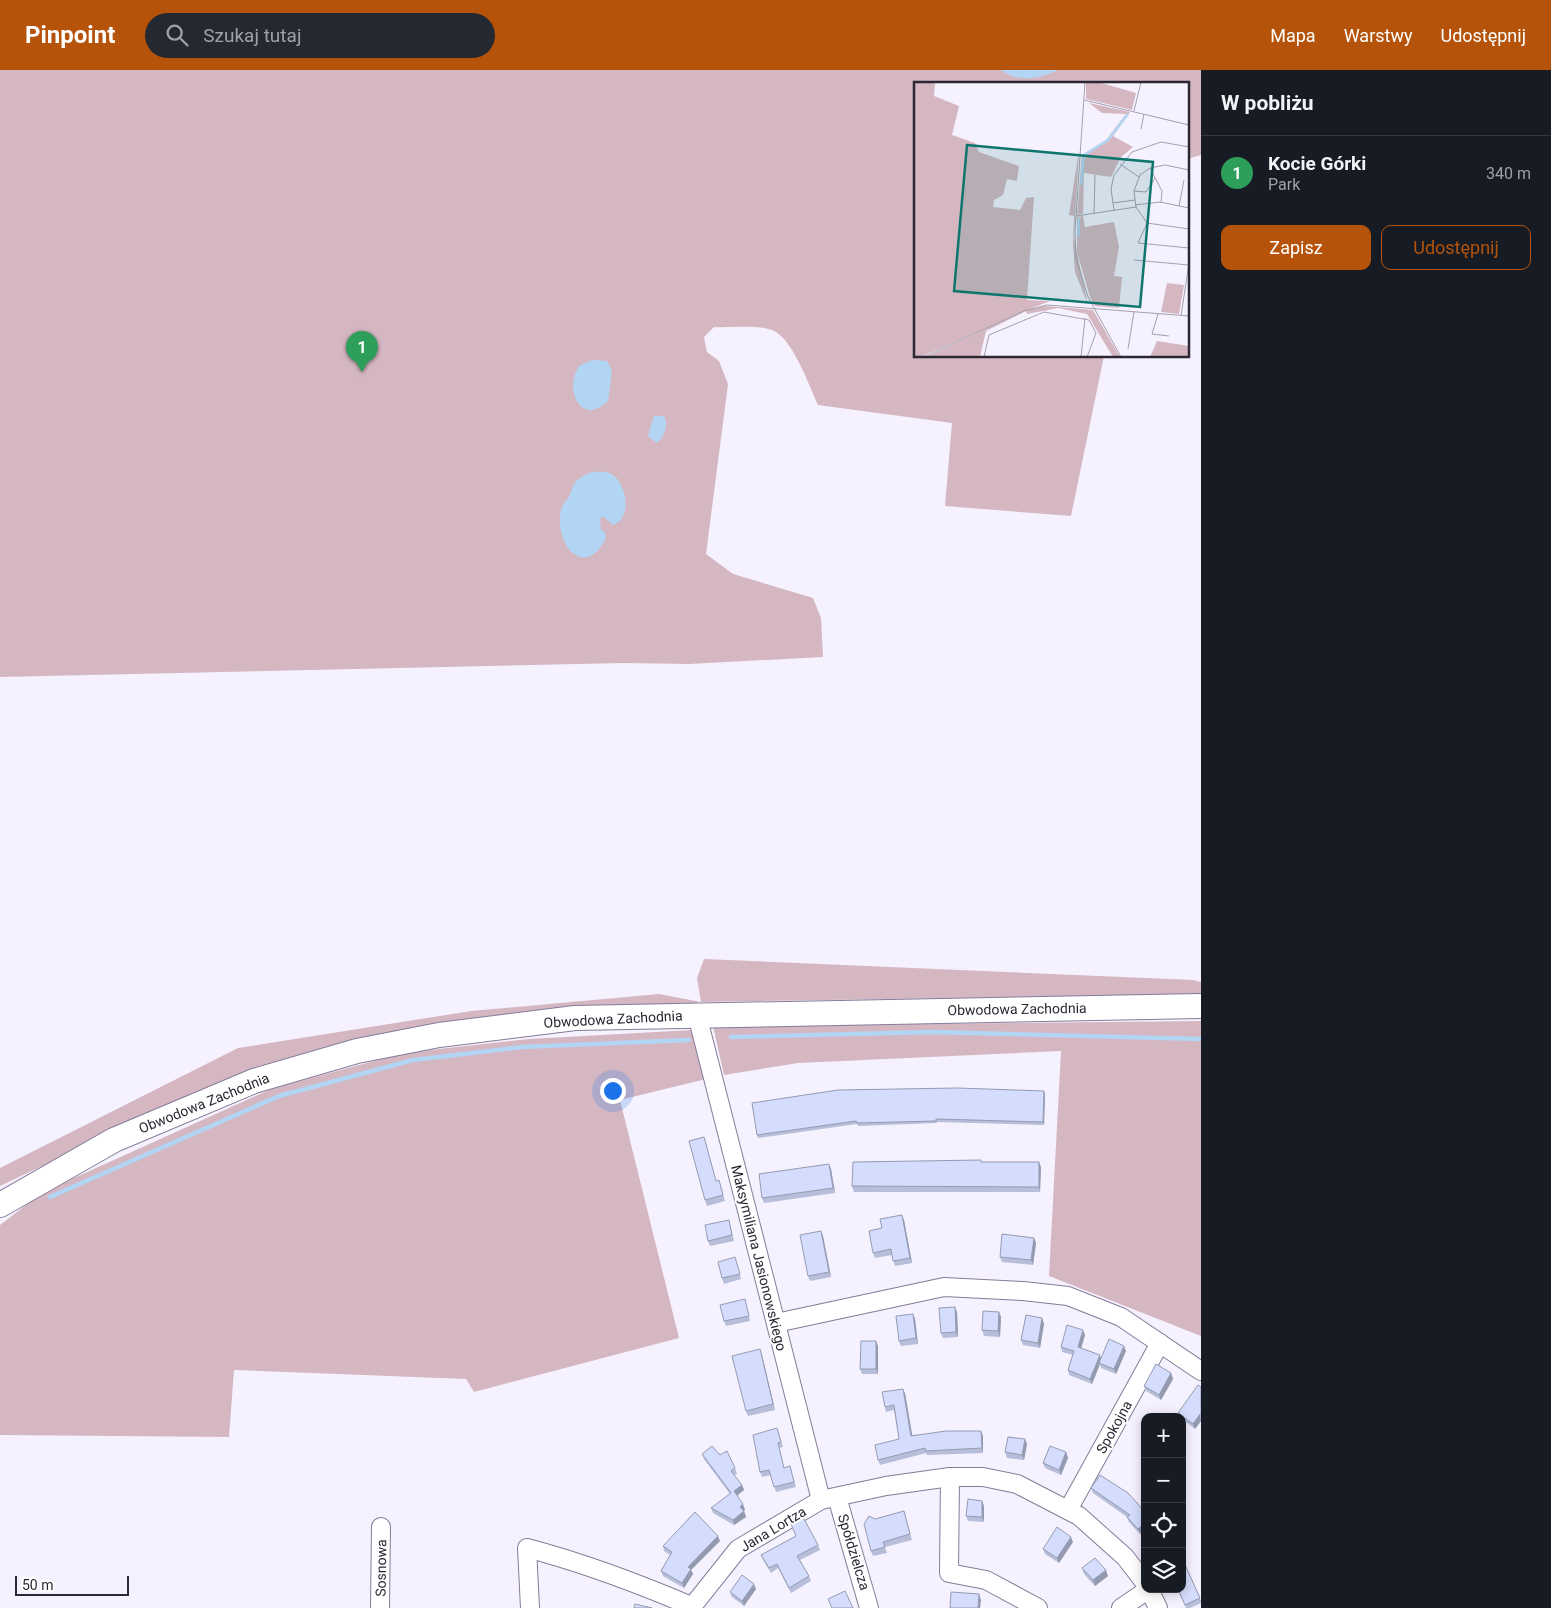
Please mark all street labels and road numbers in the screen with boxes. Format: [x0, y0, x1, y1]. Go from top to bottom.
street label: Obwodowa Zachodnia [947, 1000, 1087, 1018]
street label: Obwodowa Zachodnia [543, 1007, 683, 1031]
street label: Obwodowa Zachodnia [136, 1070, 272, 1136]
street label: Maksymiliana Jasionowskiego [728, 1163, 790, 1353]
street label: Spokojna [1093, 1398, 1135, 1456]
street label: Jana Lortza [737, 1503, 809, 1555]
street label: Spółdzielcza [835, 1512, 873, 1592]
street label: Sosnowa [373, 1539, 389, 1597]

